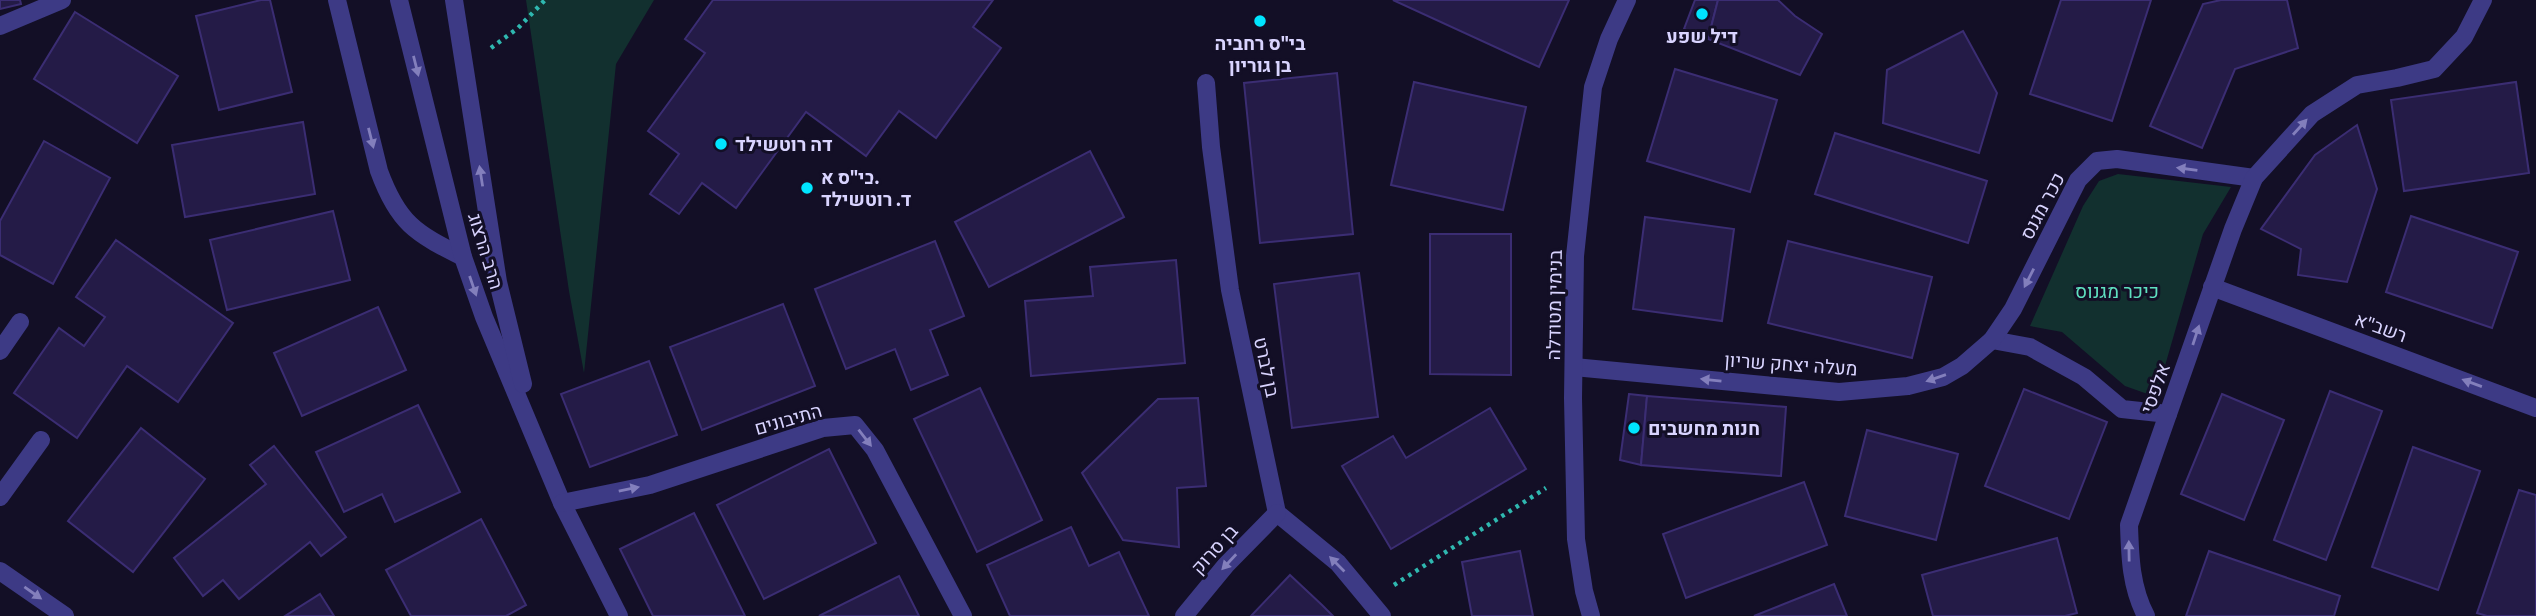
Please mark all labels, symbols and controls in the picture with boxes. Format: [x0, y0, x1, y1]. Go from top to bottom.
marker: דיל שפע [1694, 6, 1710, 22]
marker: בי"ס רחביה בן גוריון [1252, 13, 1268, 29]
place label: דיל שפע [1666, 25, 1738, 48]
place label: בי"ס רחביה בן גוריון [1214, 32, 1306, 77]
one-way arrow [411, 55, 422, 77]
one-way arrow [2292, 118, 2308, 136]
one-way arrow [366, 127, 377, 149]
place label: דה רוטשילד [735, 133, 833, 156]
marker: דה רוטשילד [713, 136, 729, 152]
one-way arrow [2176, 163, 2198, 174]
one-way arrow [475, 165, 486, 187]
place label: בי"ס א. ד. רוטשילד [821, 166, 912, 211]
street label: ככר מגנס [2015, 169, 2070, 244]
marker: בי"ס א. ד. רוטשילד [799, 180, 815, 196]
street label: הרב הרצוג [463, 210, 508, 292]
street label: בנימין מטודלה [1542, 250, 1567, 360]
one-way arrow [2023, 268, 2034, 288]
one-way arrow [468, 276, 479, 297]
park label: כיכר מגנוס [2075, 280, 2159, 303]
street label: רשב"א [2352, 307, 2410, 347]
one-way arrow [2191, 324, 2202, 345]
street label: בן לברט [1249, 335, 1284, 399]
street label: מעלה יצחק שריון [1724, 348, 1858, 381]
street label: אלפסי [2136, 360, 2175, 416]
one-way arrow [1926, 373, 1947, 384]
one-way arrow [1700, 374, 1722, 385]
one-way arrow [2462, 378, 2483, 389]
street label: התיבונים [752, 399, 825, 440]
place label: חנות מחשבים [1648, 417, 1760, 440]
marker: חנות מחשבים [1626, 420, 1642, 436]
one-way arrow [857, 428, 872, 446]
one-way arrow [618, 484, 640, 495]
street label: בן סרוק [1186, 520, 1243, 579]
one-way arrow [2124, 539, 2135, 561]
one-way arrow [1222, 553, 1238, 570]
one-way arrow [1329, 556, 1346, 573]
one-way arrow [23, 587, 42, 600]

